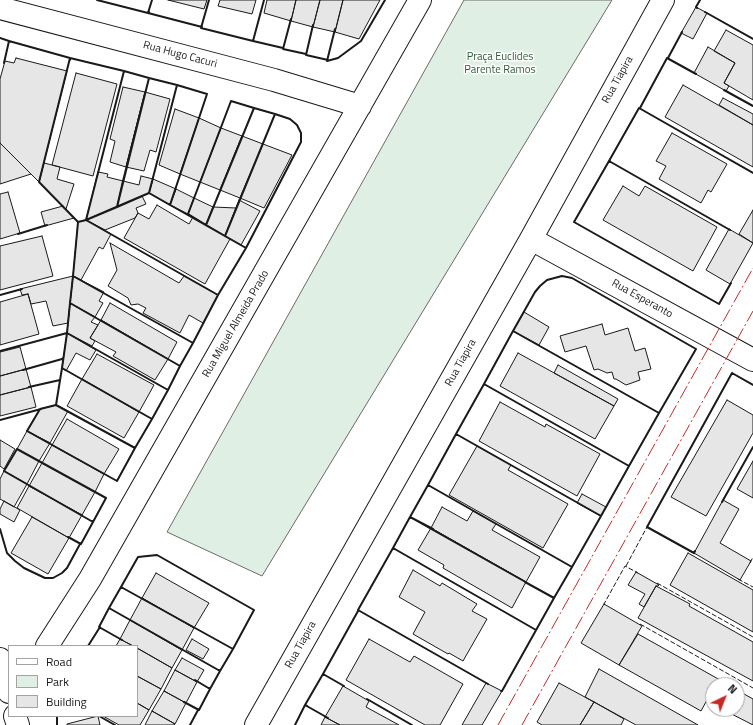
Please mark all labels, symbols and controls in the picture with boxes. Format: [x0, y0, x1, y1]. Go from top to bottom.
street label: Rua Hugo Cacuri [142, 39, 218, 71]
park label: Praça Euclides Parente Ramos [464, 50, 536, 76]
street label: Rua Tiapira [600, 54, 636, 106]
street label: Rua Miguel Almeida Prado [200, 268, 272, 380]
street label: Rua Esperanto [609, 277, 675, 321]
street label: Rua Tiapira [443, 337, 479, 389]
street label: Rua Tiapira [283, 619, 319, 671]
legend [8, 645, 138, 717]
text: Road [46, 652, 72, 671]
text: Park [46, 672, 69, 691]
north arrow [705, 677, 745, 717]
text: N [724, 681, 741, 697]
text: Building [46, 692, 87, 711]

